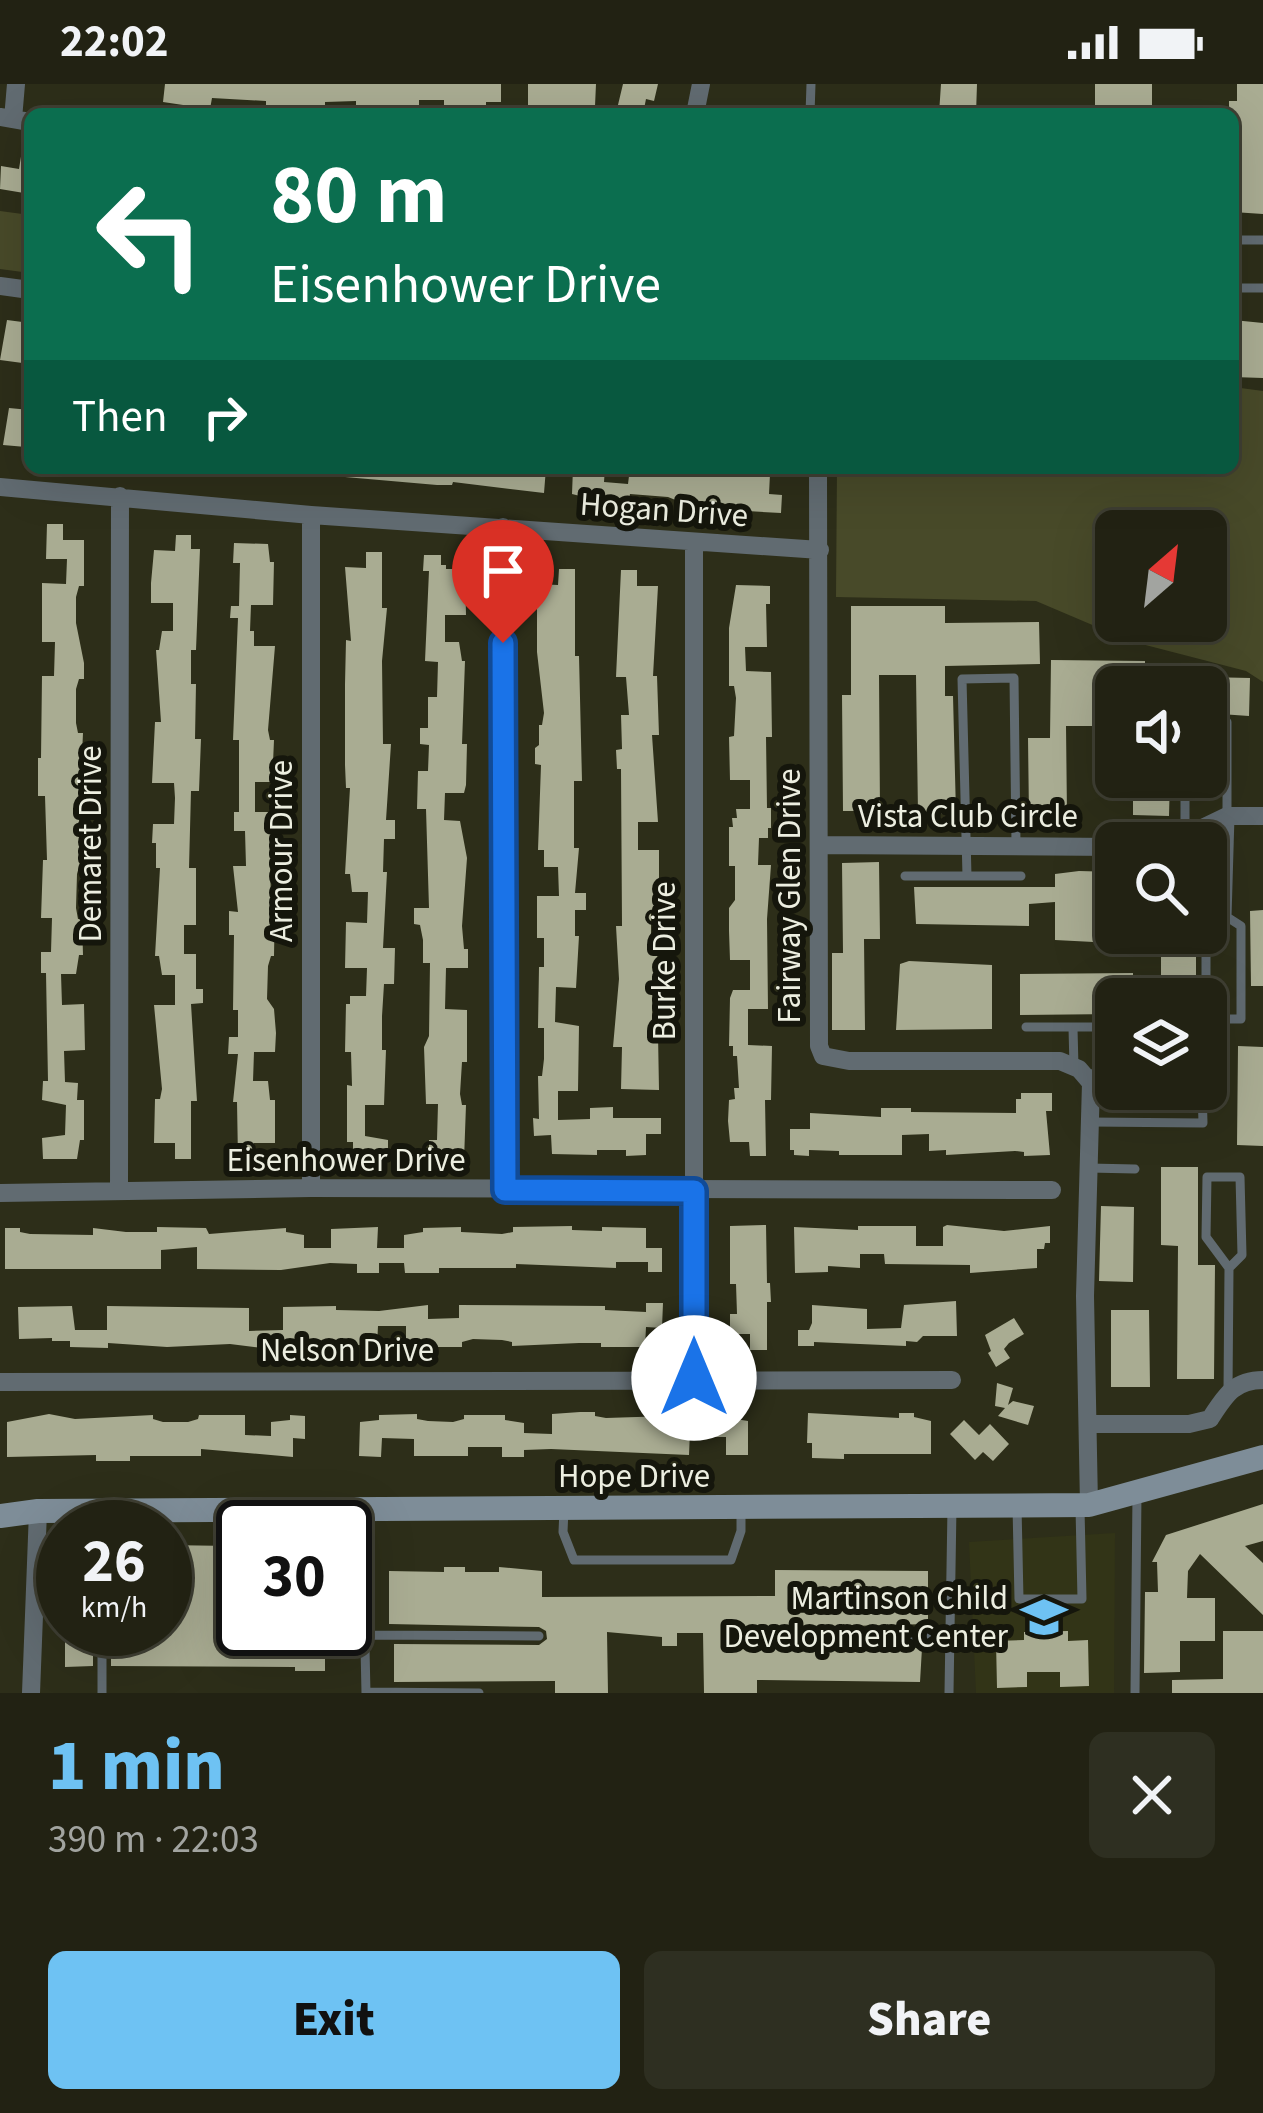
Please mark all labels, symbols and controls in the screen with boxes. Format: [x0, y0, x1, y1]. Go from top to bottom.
text: 22:02 [60, 10, 169, 74]
text: 80 m [270, 136, 448, 256]
icon: left [72, 156, 228, 312]
text: Eisenhower Drive [270, 247, 661, 324]
icon: right [192, 384, 258, 450]
text: Then [72, 385, 168, 449]
street label: Hogan Drive [578, 481, 750, 539]
north arrow [1095, 510, 1227, 642]
map controls [1095, 510, 1227, 1110]
pin [452, 520, 554, 643]
icon: arrive [470, 538, 536, 604]
button: sound [1095, 666, 1227, 798]
street label: Demaret Drive [67, 745, 114, 943]
street label: Armour Drive [258, 760, 305, 942]
street label: Fairway Glen Drive [766, 768, 813, 1024]
street label: Vista Club Circle [858, 793, 1078, 840]
button: search [1095, 822, 1227, 954]
street label: Burke Drive [641, 881, 688, 1041]
button: layers [1095, 978, 1227, 1110]
street label: Eisenhower Drive [226, 1137, 466, 1184]
position arrow [631, 1315, 757, 1441]
street label: Nelson Drive [260, 1327, 434, 1374]
street label: Hope Drive [558, 1453, 710, 1500]
speed limit sign: 30 [216, 1500, 372, 1656]
text: 26 [82, 1520, 146, 1605]
place label: Martinson Child Development Center [724, 1575, 1009, 1660]
text: km/h [81, 1586, 147, 1629]
school or university icon: Martinson Child Development Center [1019, 1592, 1069, 1642]
text: 1 min [48, 1715, 225, 1818]
button: close [1089, 1732, 1215, 1858]
text: 390 m · 22:03 [48, 1812, 259, 1868]
button: Exit [48, 1951, 620, 2089]
button: Share [644, 1951, 1215, 2089]

